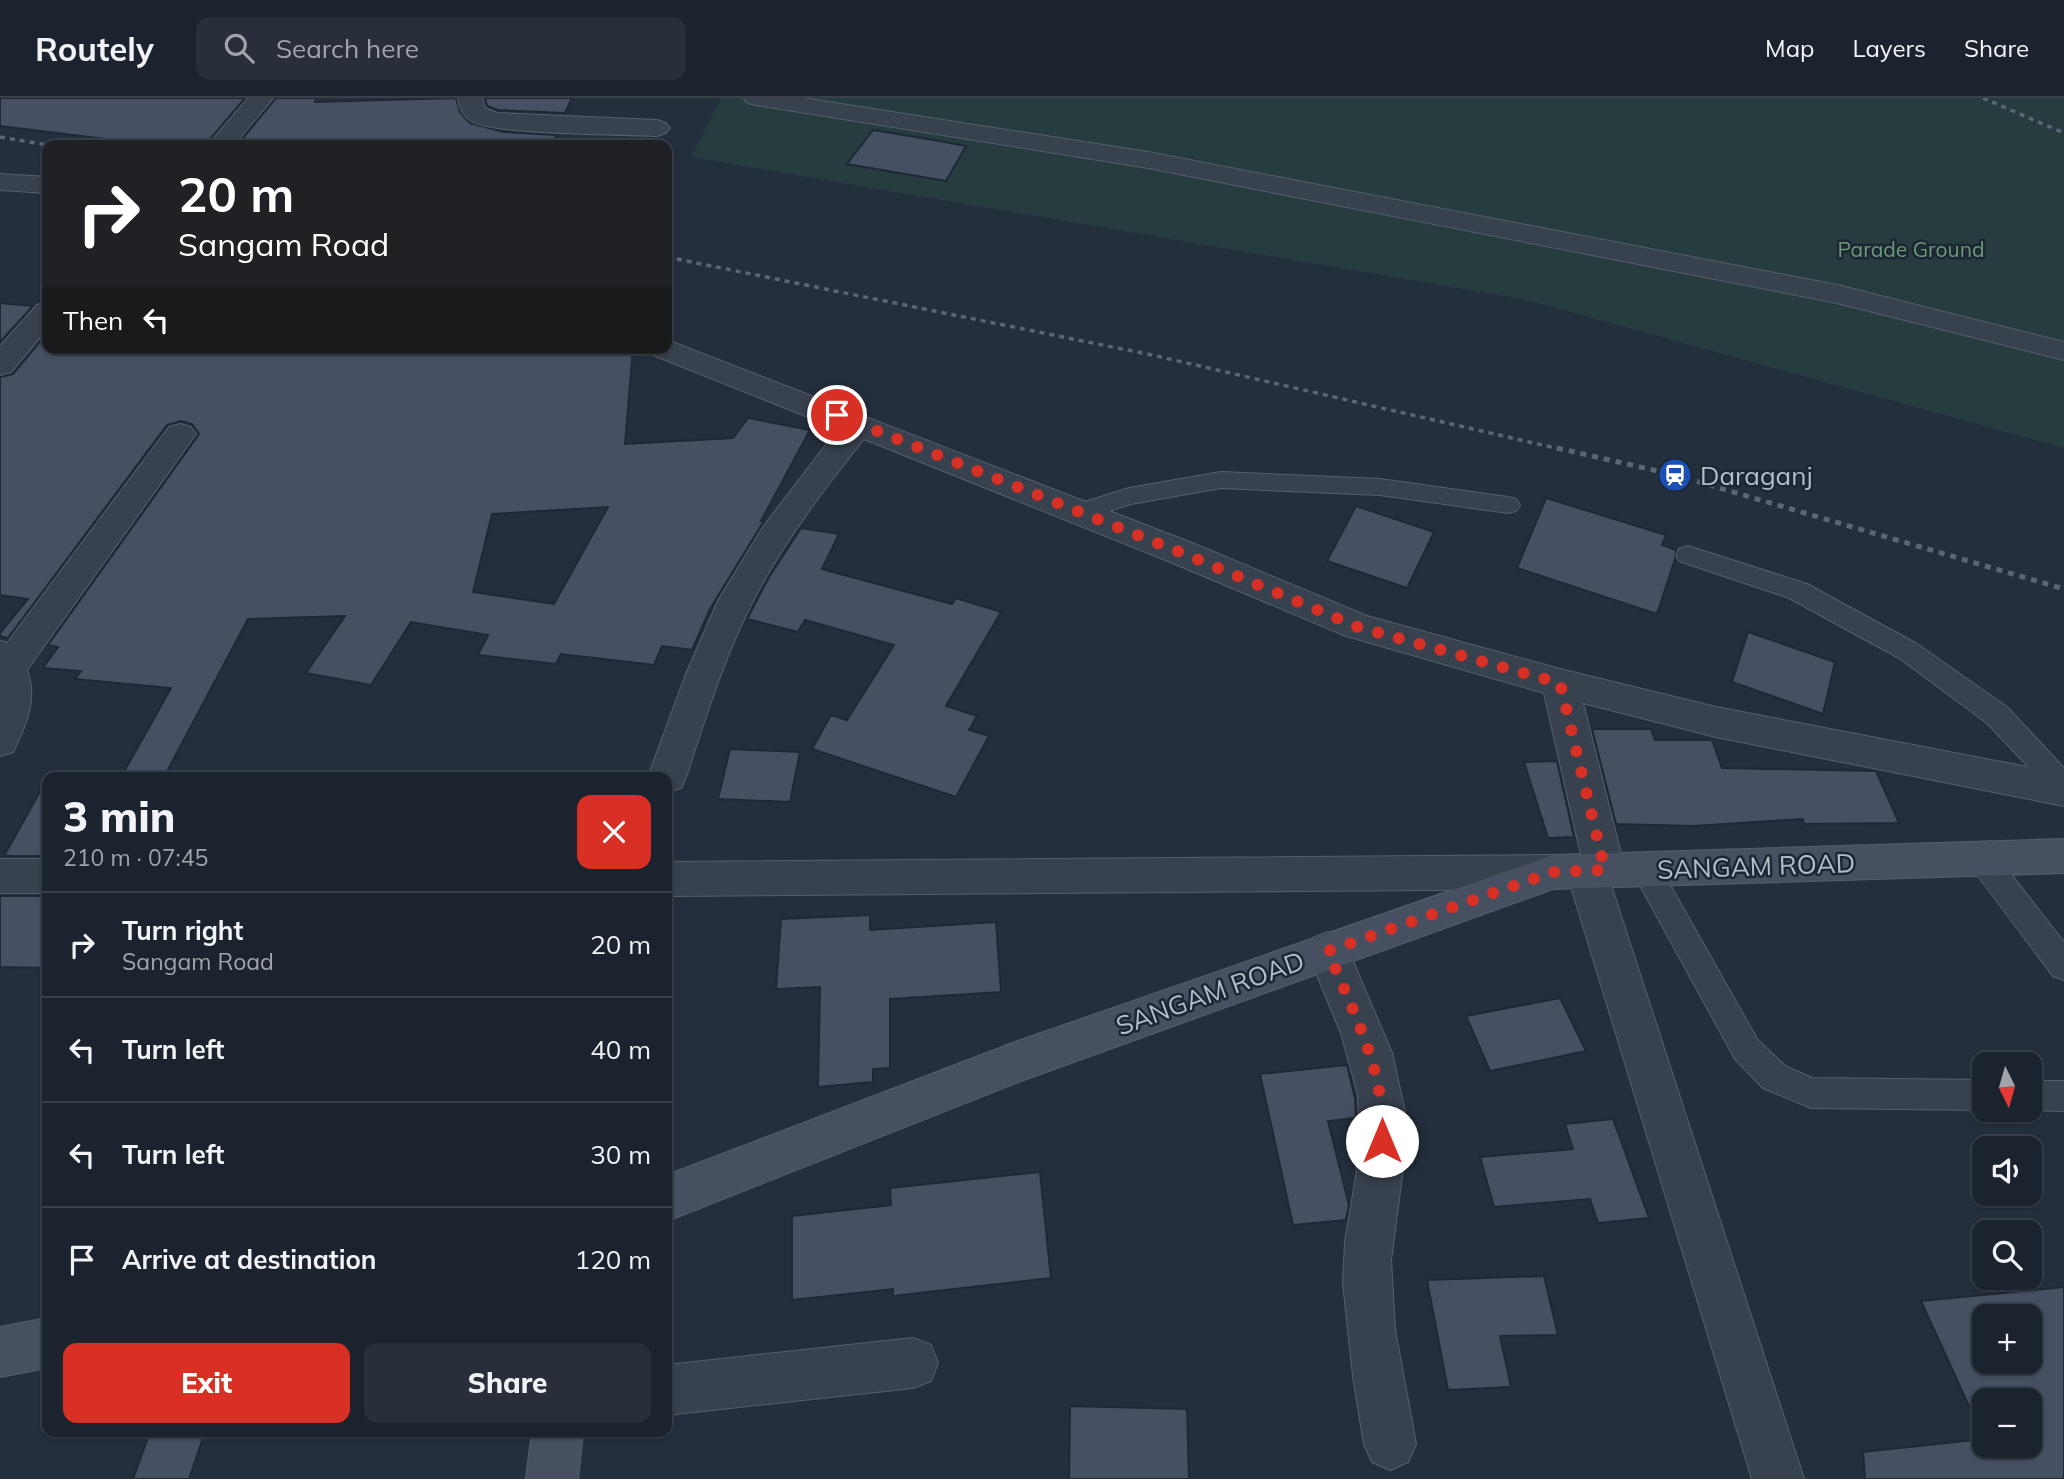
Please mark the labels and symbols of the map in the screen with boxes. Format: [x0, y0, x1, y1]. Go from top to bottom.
park label: Parade Ground [1837, 236, 1985, 262]
pin [807, 385, 867, 445]
station icon: Daraganj [1656, 456, 1694, 494]
place label: Daraganj [1700, 459, 1813, 492]
street label: SANGAM ROAD [1656, 846, 1856, 886]
street label: SANGAM ROAD [1111, 944, 1309, 1042]
north arrow [1972, 1052, 2042, 1122]
position arrow [1345, 1104, 1419, 1178]

